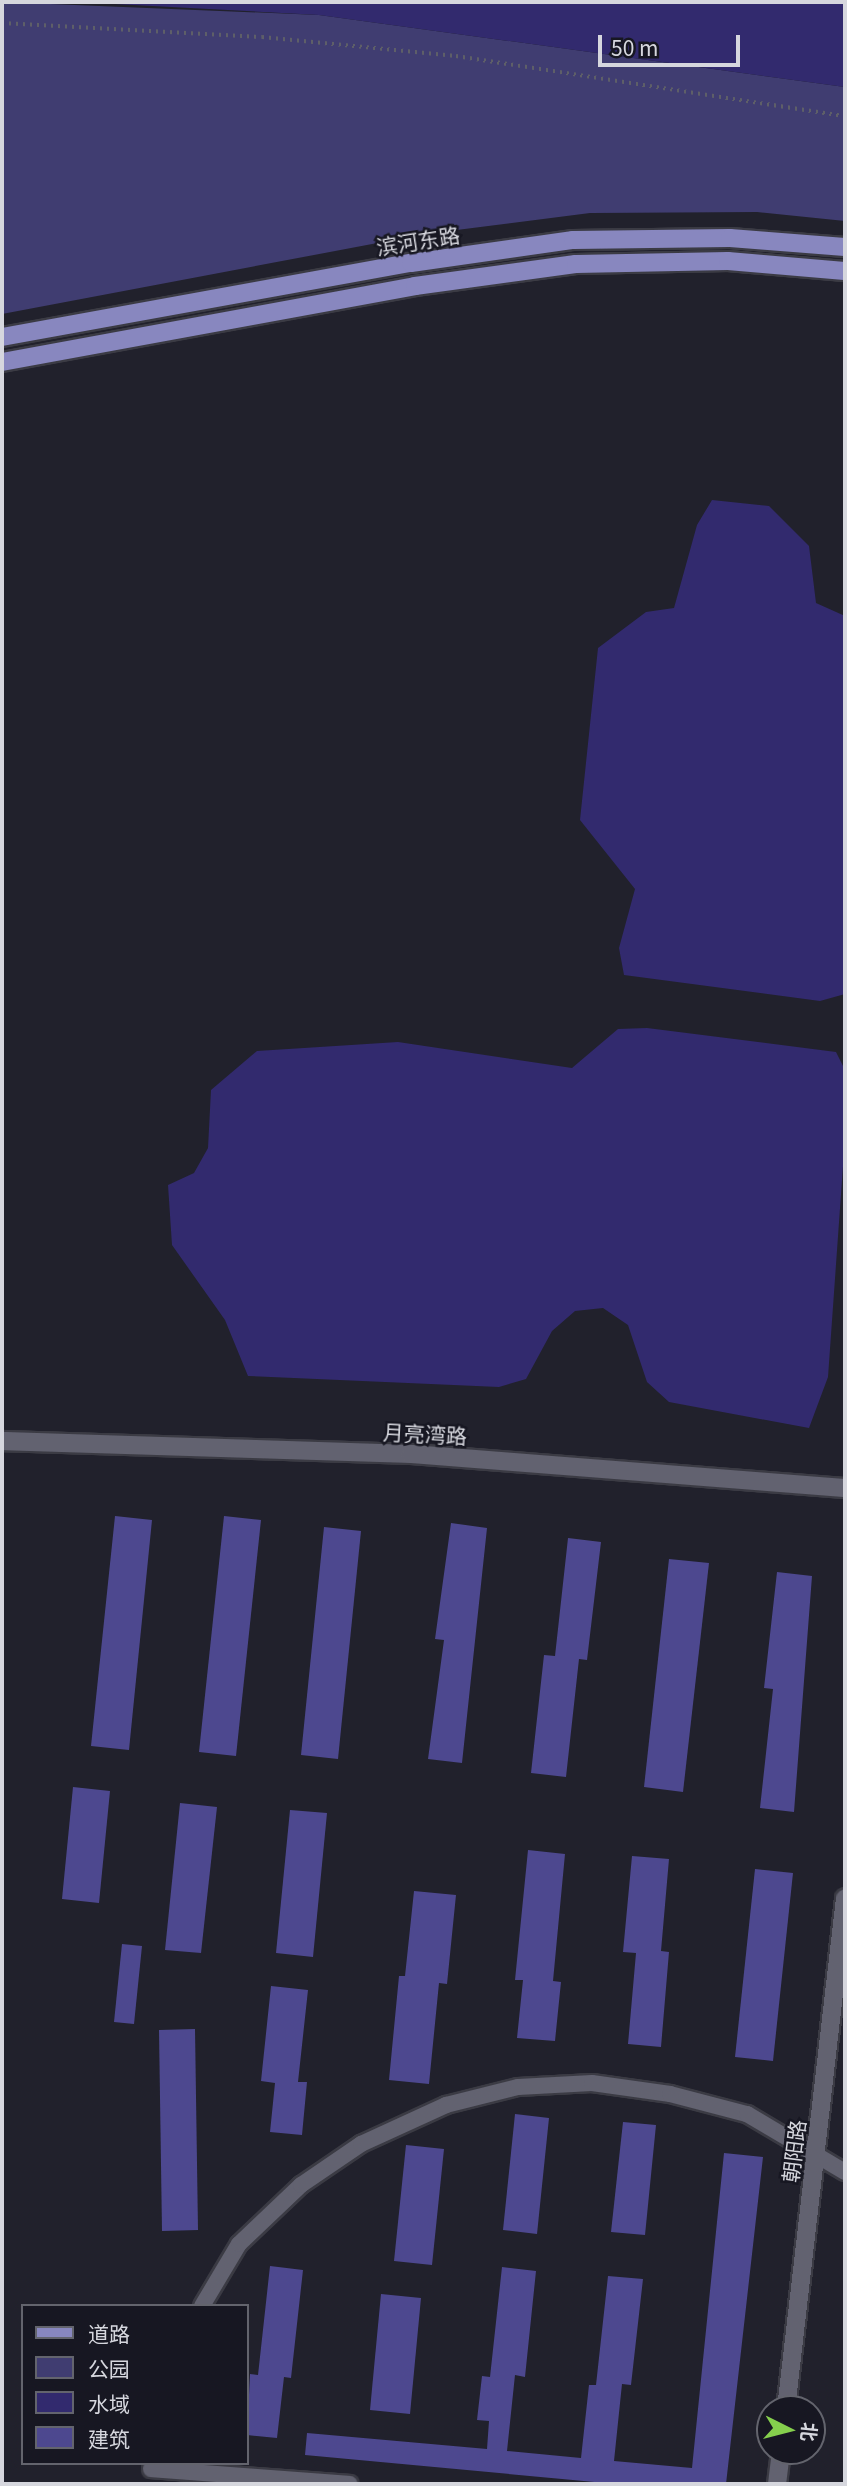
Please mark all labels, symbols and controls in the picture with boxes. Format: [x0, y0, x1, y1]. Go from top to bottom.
scale bar [602, 21, 744, 65]
text: 50 m [611, 32, 658, 62]
street label: 滨河东路 [375, 221, 461, 259]
street label: 月亮湾路 [382, 1418, 468, 1448]
street label: 朝阳路 [777, 2118, 809, 2184]
legend [21, 2304, 248, 2465]
text: 道路 [88, 2318, 130, 2348]
text: 公园 [88, 2353, 130, 2383]
text: 水域 [88, 2388, 130, 2418]
north arrow [756, 2395, 826, 2465]
text: 北 [796, 2421, 825, 2443]
text: 建筑 [88, 2423, 130, 2453]

